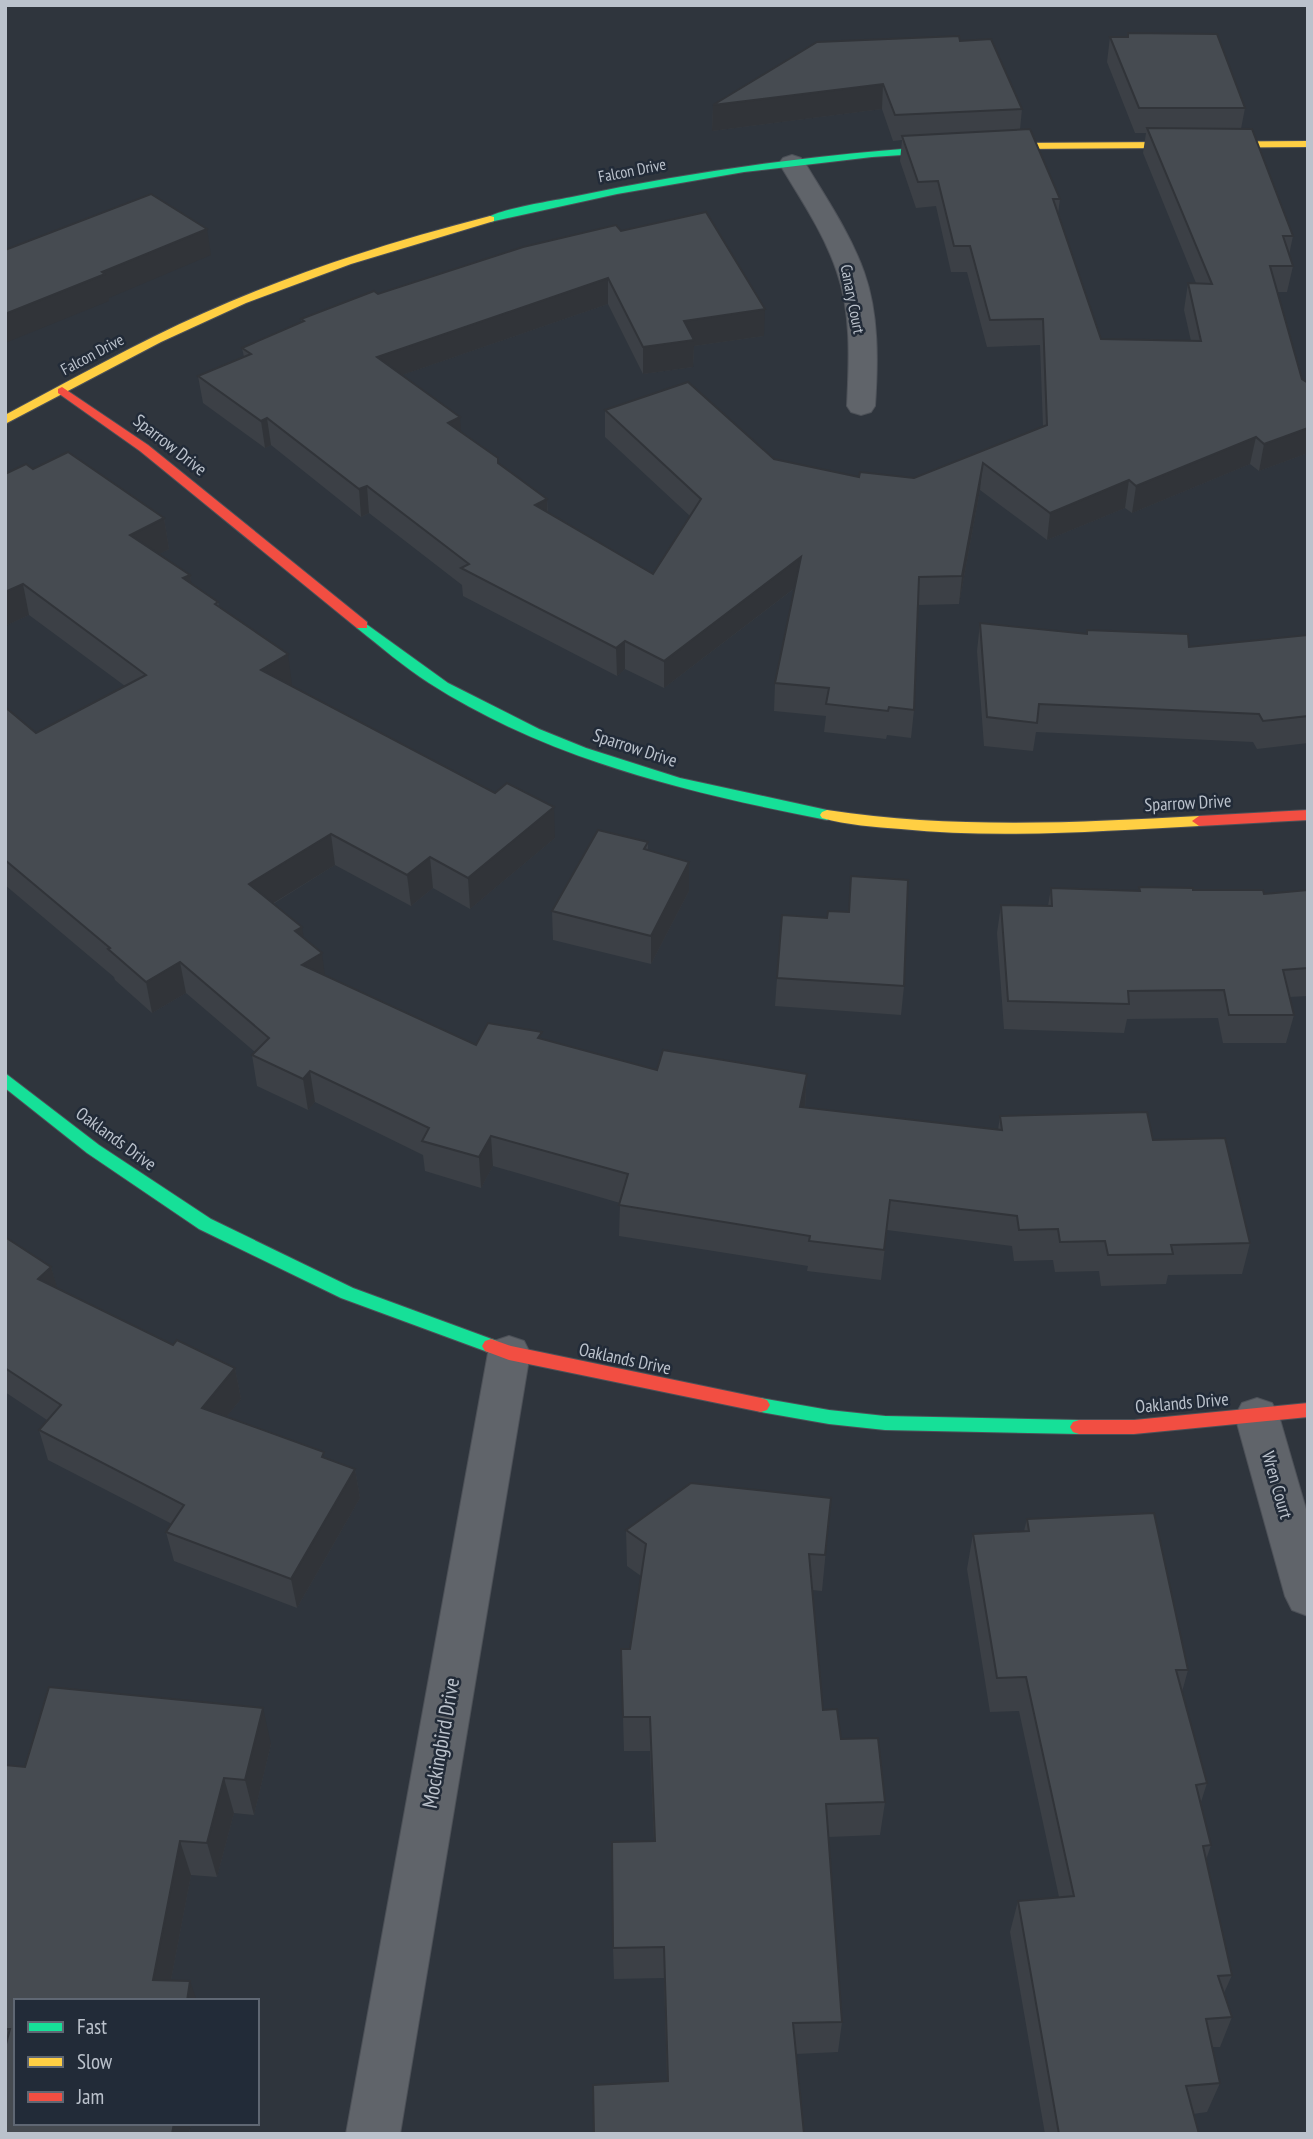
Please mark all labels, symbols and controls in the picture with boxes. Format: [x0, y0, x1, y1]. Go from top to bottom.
street label: Falcon Drive [596, 154, 668, 186]
street label: Canary Court [836, 263, 870, 336]
street label: Falcon Drive [57, 329, 127, 379]
street label: Sparrow Drive [129, 409, 212, 480]
street label: Sparrow Drive [590, 723, 680, 772]
street label: Sparrow Drive [1144, 789, 1232, 816]
street label: Oaklands Drive [72, 1102, 161, 1175]
street label: Oaklands Drive [577, 1338, 673, 1380]
street label: Oaklands Drive [1134, 1387, 1230, 1418]
street label: Wren Court [1257, 1448, 1298, 1521]
street label: Mockingbird Drive [416, 1676, 465, 1810]
legend [14, 1999, 259, 2125]
text: Fast [77, 2013, 107, 2040]
text: Slow [77, 2048, 113, 2075]
text: Jam [76, 2083, 104, 2110]

